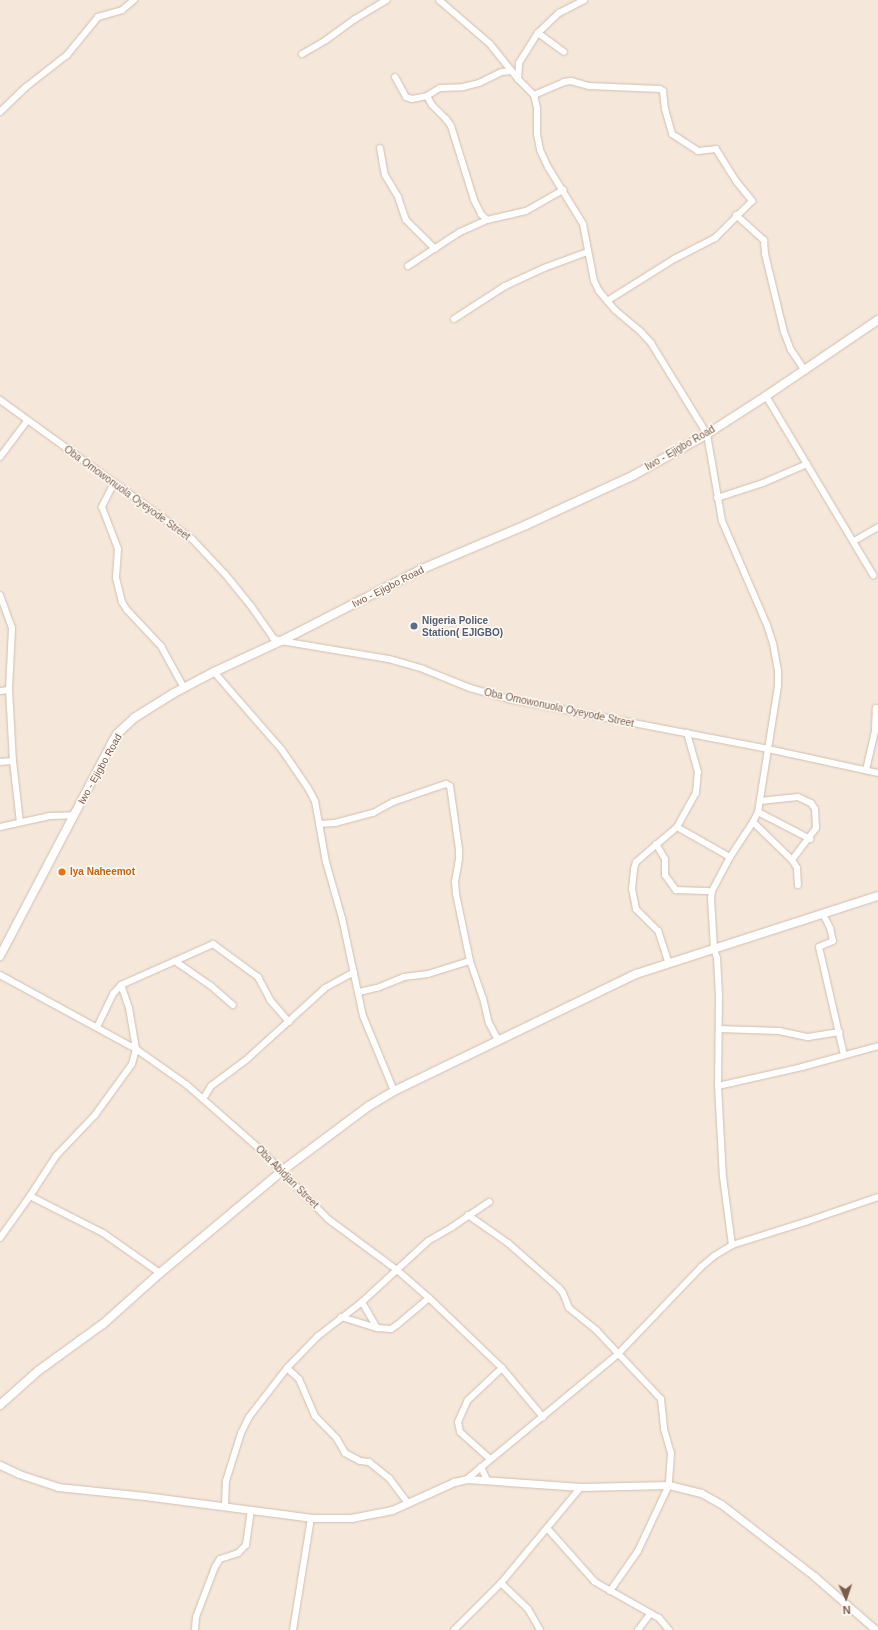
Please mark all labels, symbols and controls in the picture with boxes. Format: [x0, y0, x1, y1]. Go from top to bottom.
street label: Iwo - Ejigbo Road [643, 423, 717, 473]
street label: Oba Omowonuola Oyeyode Street [62, 443, 192, 543]
street label: Iwo - Ejigbo Road [350, 564, 426, 610]
place label: Nigeria Police Station( EJIGBO) [422, 614, 503, 638]
marker: Nigeria Police Station( EJIGBO) [409, 621, 419, 631]
street label: Oba Omowonuola Oyeyode Street [483, 686, 635, 730]
street label: Iwo - Ejigbo Road [76, 732, 124, 806]
place label: Iya Naheemot [70, 866, 135, 878]
marker: Iya Naheemot [57, 867, 67, 877]
street label: Oba Abidjan Street [253, 1143, 321, 1211]
north arrow [826, 1578, 866, 1618]
text: N [842, 1604, 851, 1616]

